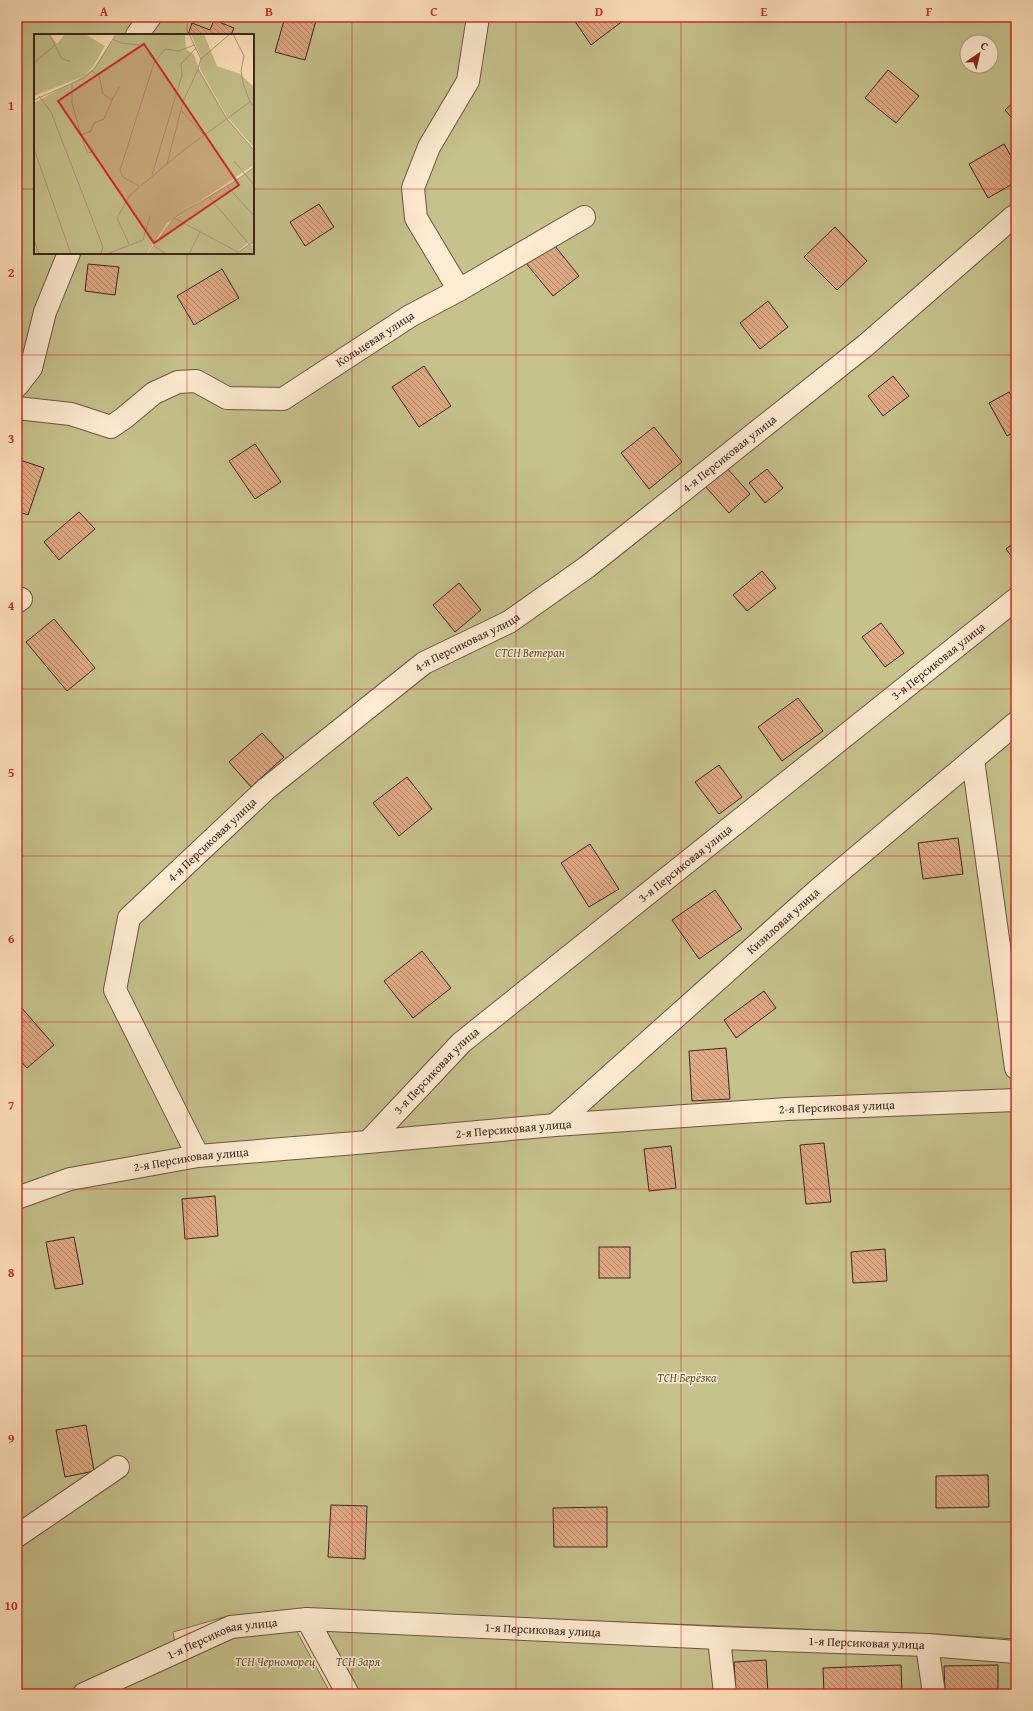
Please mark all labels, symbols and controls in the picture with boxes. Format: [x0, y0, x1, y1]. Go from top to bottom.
text: A [100, 2, 109, 21]
text: B [265, 2, 273, 21]
text: C [430, 2, 438, 21]
text: D [595, 2, 603, 21]
text: E [761, 2, 768, 21]
text: F [926, 2, 933, 21]
inset map [34, 34, 254, 254]
north arrow [959, 34, 999, 74]
text: С [978, 37, 992, 54]
text: 1 [8, 96, 14, 115]
text: 2 [8, 263, 15, 282]
street label: Кольцевая улица [332, 306, 417, 370]
street label: 4-я Персиковая улица [678, 410, 780, 496]
text: 3 [8, 429, 14, 448]
text: 4 [8, 596, 15, 615]
street label: 4-я Персиковая улица [410, 608, 523, 676]
street label: 3-я Персиковая улица [887, 618, 989, 704]
park label: СТСН Ветеран [495, 644, 565, 661]
text: 5 [8, 763, 15, 782]
street label: 4-я Персиковая улица [164, 793, 260, 885]
street label: 3-я Персиковая улица [634, 820, 736, 906]
street label: Кизиловая улица [743, 883, 823, 958]
text: 6 [8, 929, 15, 948]
street label: 3-я Персиковая улица [389, 1023, 483, 1118]
text: 7 [8, 1096, 15, 1115]
street label: 2-я Персиковая улица [778, 1096, 895, 1118]
street label: 2-я Персиковая улица [455, 1115, 572, 1142]
street label: 2-я Персиковая улица [132, 1143, 249, 1175]
text: 8 [8, 1263, 15, 1282]
park label: ТСН Берёзка [657, 1369, 717, 1386]
text: 9 [8, 1429, 15, 1448]
text: 10 [4, 1596, 18, 1615]
street label: 1-я Персиковая улица [164, 1613, 278, 1663]
street label: 1-я Персиковая улица [484, 1618, 601, 1641]
street label: 1-я Персиковая улица [808, 1632, 925, 1653]
park label: ТСН Черноморец [235, 1653, 315, 1670]
park label: ТСН Заря [336, 1653, 380, 1670]

